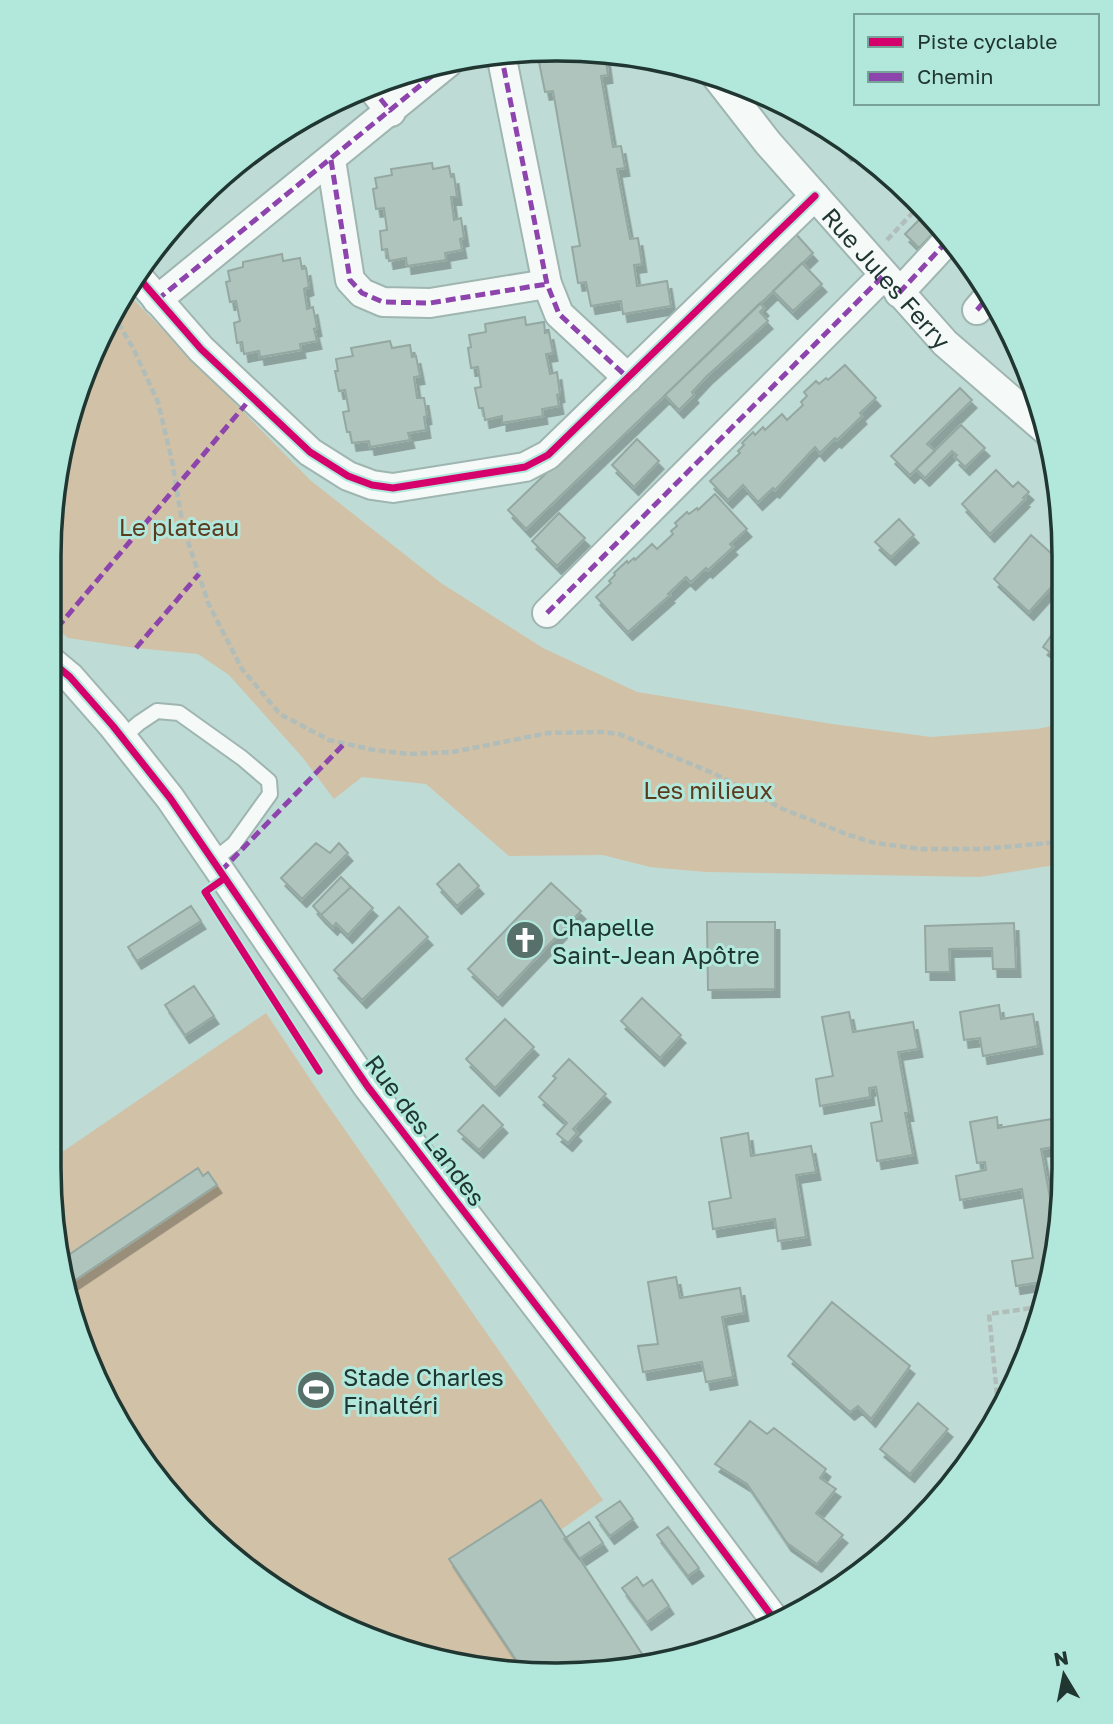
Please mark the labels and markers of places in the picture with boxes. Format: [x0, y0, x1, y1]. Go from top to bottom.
place label: Chapelle Saint-Jean Apôtre [552, 912, 760, 969]
church icon: Chapelle Saint-Jean Apôtre [504, 919, 546, 961]
place label: Stade Charles Finaltéri [343, 1362, 504, 1419]
sports icon: Stade Charles Finaltéri [295, 1369, 337, 1411]

